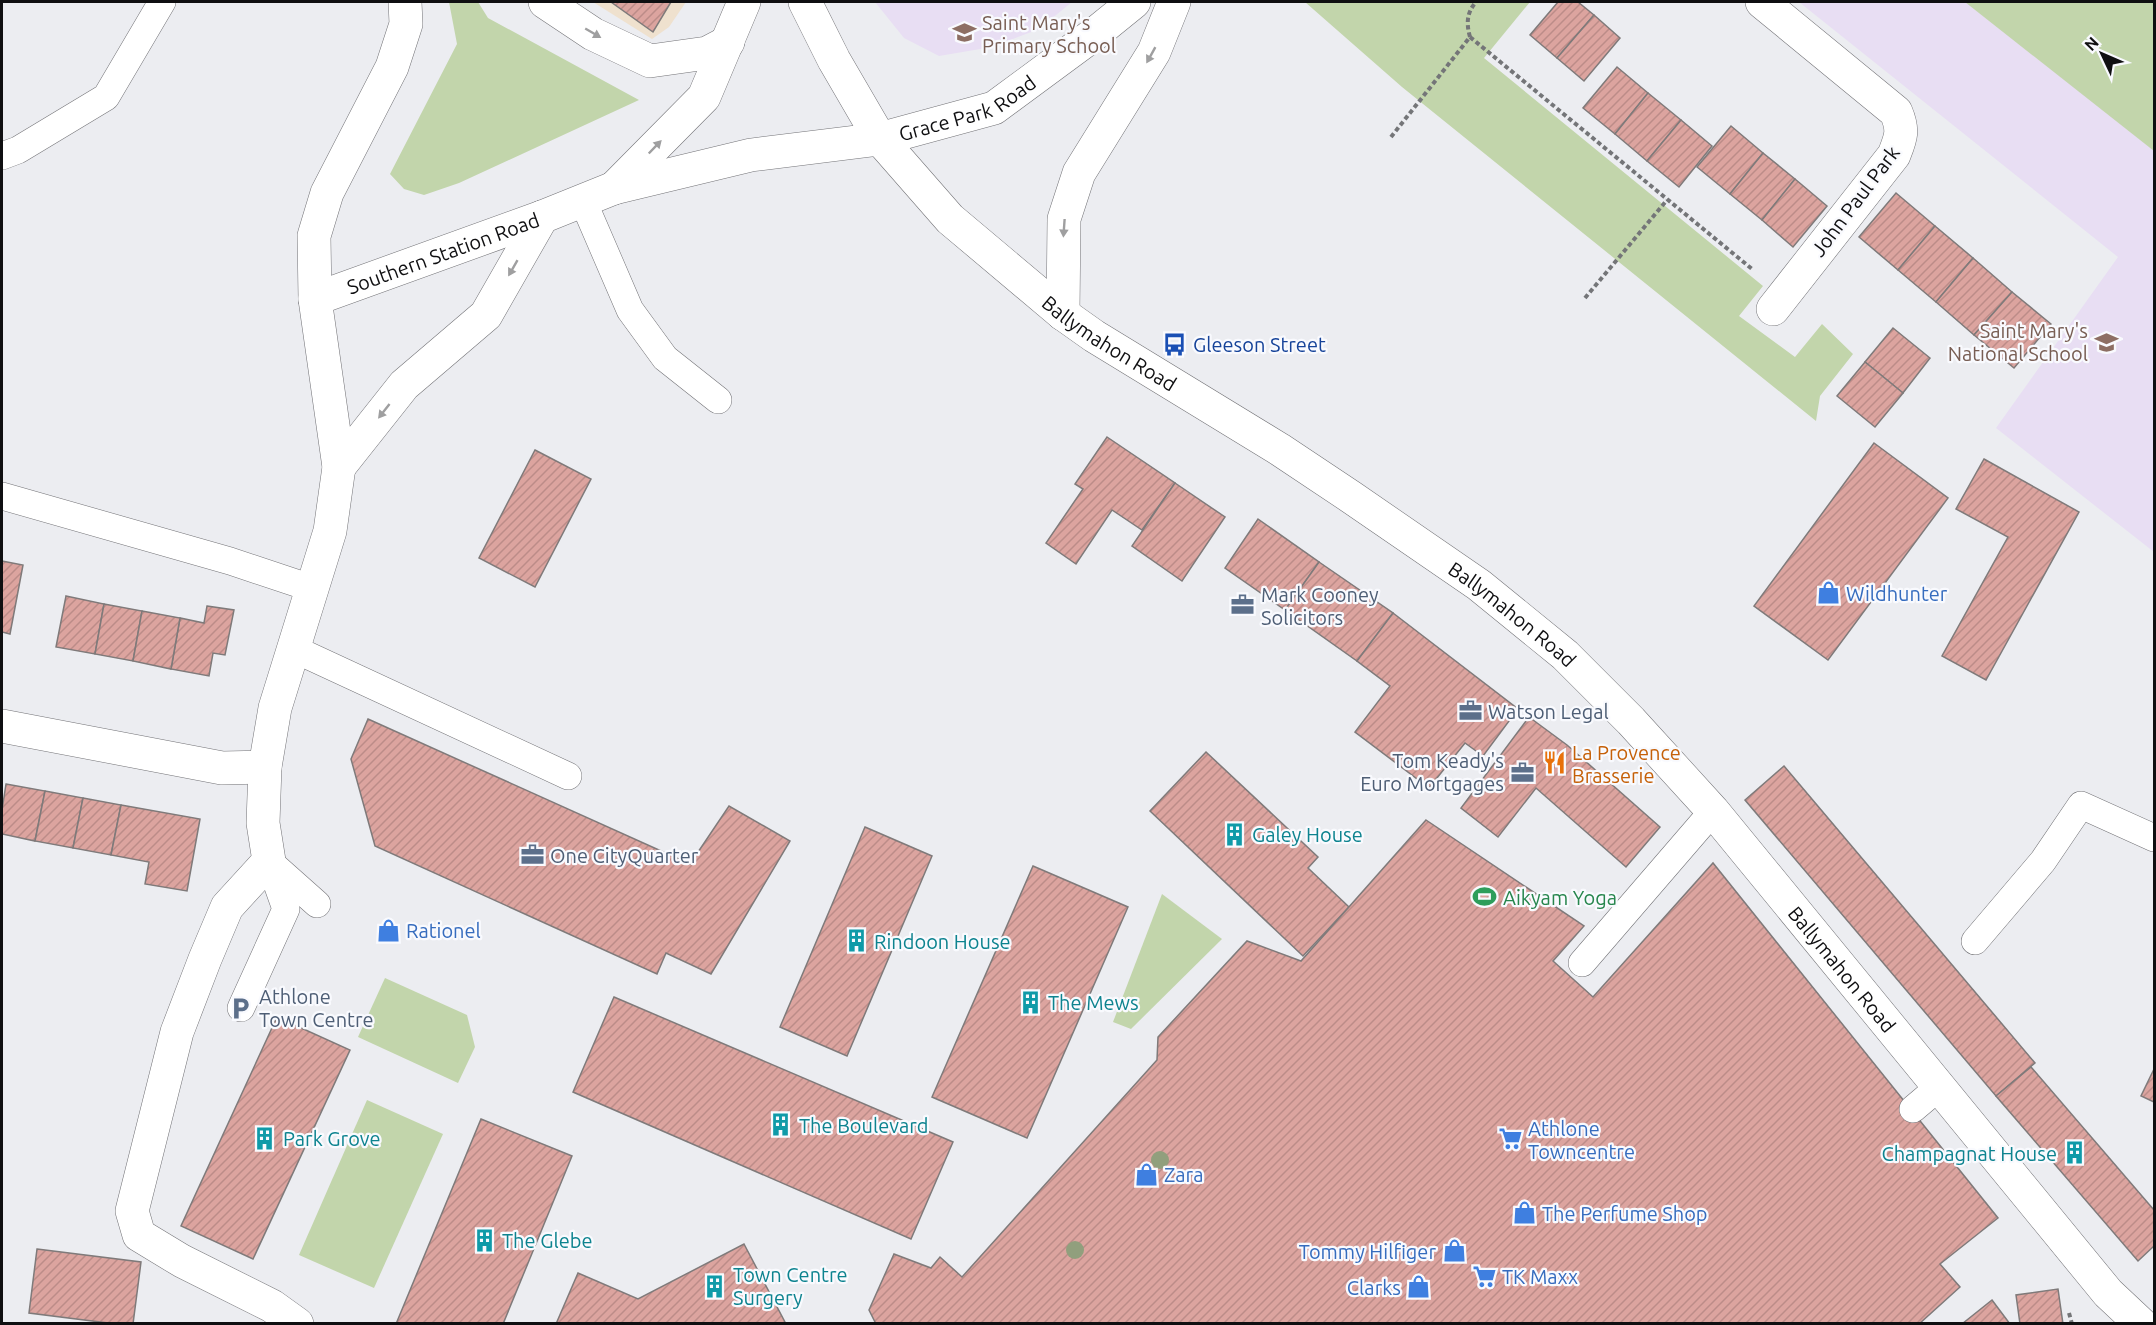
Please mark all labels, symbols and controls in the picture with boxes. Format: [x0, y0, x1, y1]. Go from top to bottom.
place label: Saint Mary's Primary School [982, 11, 1116, 57]
school or university icon: Saint Mary's Primary School [951, 20, 977, 46]
north arrow [2072, 24, 2132, 84]
one-way arrow [585, 28, 602, 38]
text: N [2081, 33, 2102, 54]
one-way arrow [1146, 47, 1156, 64]
street label: Grace Park Road [896, 70, 1040, 145]
one-way arrow [648, 140, 662, 154]
street label: John Paul Park [1806, 141, 1904, 261]
street label: Southern Station Road [344, 208, 542, 298]
one-way arrow [1059, 218, 1069, 237]
one-way arrow [508, 260, 518, 277]
street label: Ballymahon Road [1038, 290, 1181, 395]
place label: Saint Mary's National School [1948, 319, 2088, 365]
school or university icon: Saint Mary's National School [2093, 329, 2119, 355]
bus stop icon: Gleeson Street [1162, 331, 1188, 357]
place label: Gleeson Street [1193, 333, 1326, 356]
one-way arrow [377, 403, 390, 419]
street label: Ballymahon Road [1445, 556, 1581, 671]
shop icon: Wildhunter [1815, 580, 1841, 606]
place label: Wildhunter [1846, 582, 1948, 605]
place label: Mark Cooney Solicitors [1261, 583, 1379, 629]
office icon: Mark Cooney Solicitors [1230, 592, 1256, 618]
office icon: Watson Legal [1457, 698, 1483, 724]
place label: Watson Legal [1488, 700, 1609, 723]
place label: La Provence Brasserie [1572, 741, 1681, 787]
place label: Tom Keady's Euro Mortgages [1360, 749, 1504, 795]
restaurant icon: La Provence Brasserie [1541, 750, 1567, 776]
office icon: Tom Keady's Euro Mortgages [1509, 759, 1535, 785]
building icon: Galey House [1221, 821, 1247, 847]
place label: Galey House [1252, 823, 1363, 846]
office icon: One CityQuarter [519, 842, 545, 868]
place label: One CityQuarter [550, 844, 699, 867]
sports icon: Aikyam Yoga [1472, 884, 1498, 910]
place label: Aikyam Yoga [1503, 886, 1617, 909]
street label: Ballymahon Road [1784, 901, 1901, 1036]
shop icon: Rationel [375, 917, 401, 943]
place label: Rationel [406, 919, 481, 942]
building icon: Rindoon House [843, 928, 869, 954]
place label: Rindoon House [874, 930, 1011, 953]
place label: Athlone Town Centre [259, 985, 374, 1031]
building icon: The Mews [1017, 989, 1043, 1015]
place label: The Mews [1048, 991, 1139, 1014]
parking icon: Athlone Town Centre [228, 995, 254, 1021]
building icon: The Boulevard [768, 1112, 794, 1138]
place label: The Boulevard [799, 1114, 929, 1137]
place label: Athlone Towncentre [1528, 1117, 1635, 1163]
building icon: Park Grove [252, 1125, 278, 1151]
supermarket icon: Athlone Towncentre [1497, 1126, 1523, 1152]
place label: Park Grove [283, 1127, 381, 1150]
building icon: Champagnat House [2062, 1140, 2088, 1166]
place label: Champagnat House [1881, 1142, 2057, 1165]
shop icon: Zara [1133, 1161, 1159, 1187]
place label: Zara [1164, 1163, 1203, 1186]
shop icon: The Perfume Shop [1511, 1200, 1537, 1226]
place label: The Perfume Shop [1542, 1202, 1708, 1225]
building icon: The Glebe [471, 1227, 497, 1253]
place label: The Glebe [502, 1229, 592, 1252]
shop icon: Tommy Hilfiger [1441, 1238, 1467, 1264]
place label: Tommy Hilfiger [1299, 1240, 1436, 1263]
place label: Town Centre Surgery [733, 1263, 848, 1309]
supermarket icon: TK Maxx [1471, 1263, 1497, 1289]
place label: TK Maxx [1502, 1265, 1578, 1288]
building icon: Town Centre Surgery [702, 1273, 728, 1299]
shop icon: Clarks [1406, 1274, 1432, 1300]
place label: Clarks [1347, 1276, 1401, 1299]

